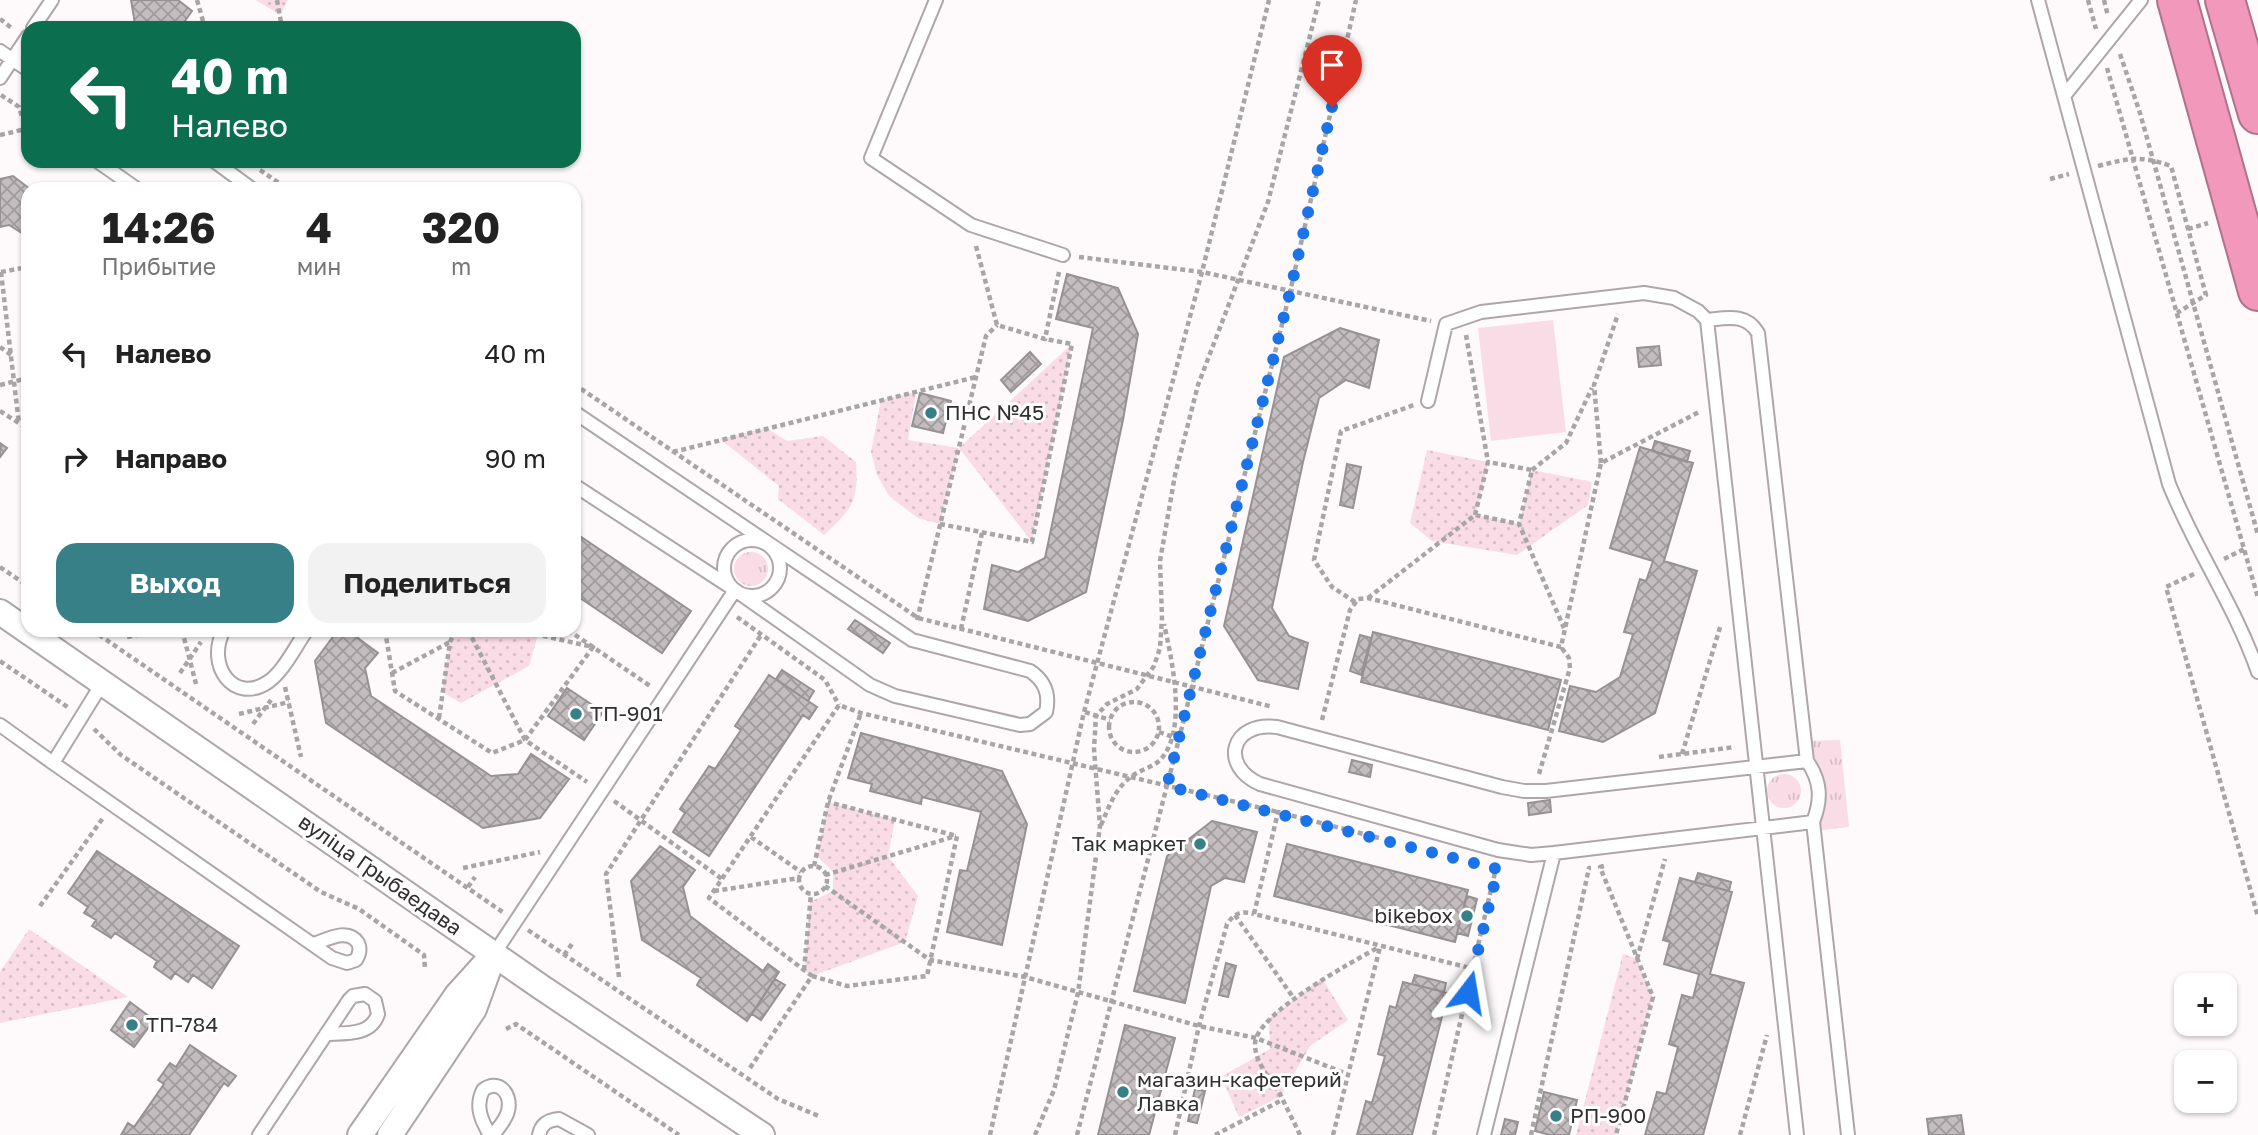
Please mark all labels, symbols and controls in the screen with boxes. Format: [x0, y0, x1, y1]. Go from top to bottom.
pin [1302, 35, 1362, 107]
text: 40 m [171, 46, 289, 105]
icon: arrive [1313, 46, 1351, 84]
icon: left [56, 49, 147, 140]
text: Налево [171, 106, 288, 144]
text: 14:26 [102, 202, 216, 252]
text: 4 [306, 202, 332, 252]
text: 320 [422, 202, 500, 252]
text: Прибытие [102, 252, 216, 280]
text: мин [297, 252, 341, 280]
text: m [451, 252, 471, 280]
icon: left [56, 335, 94, 373]
text: Налево [115, 338, 211, 369]
text: 40 m [485, 338, 546, 369]
place label: ПНС №45 [945, 399, 1044, 425]
marker: ПНС №45 [923, 405, 939, 421]
icon: right [56, 440, 94, 478]
text: Направо [115, 443, 227, 474]
text: 90 m [485, 443, 546, 474]
button: Выход [56, 543, 294, 623]
button: Поделиться [308, 543, 546, 623]
place label: ТП-901 [590, 700, 663, 726]
marker: ТП-901 [568, 706, 584, 722]
street label: вуліца Грыбаедава [294, 808, 467, 940]
place label: Так маркет [1072, 830, 1186, 856]
marker: Так маркет [1192, 836, 1208, 852]
place label: bikebox [1374, 902, 1453, 928]
marker: bikebox [1459, 908, 1475, 924]
position arrow [1431, 955, 1505, 1029]
map controls [2174, 973, 2237, 1113]
button: + [2174, 973, 2237, 1036]
place label: ТП-784 [146, 1011, 218, 1037]
marker: ТП-784 [124, 1017, 140, 1033]
button: − [2174, 1050, 2237, 1113]
place label: магазин-кафетерий Лавка [1137, 1066, 1342, 1116]
marker: магазин-кафетерий Лавка [1115, 1084, 1131, 1100]
place label: РП-900 [1570, 1102, 1646, 1128]
marker: РП-900 [1548, 1108, 1564, 1124]

